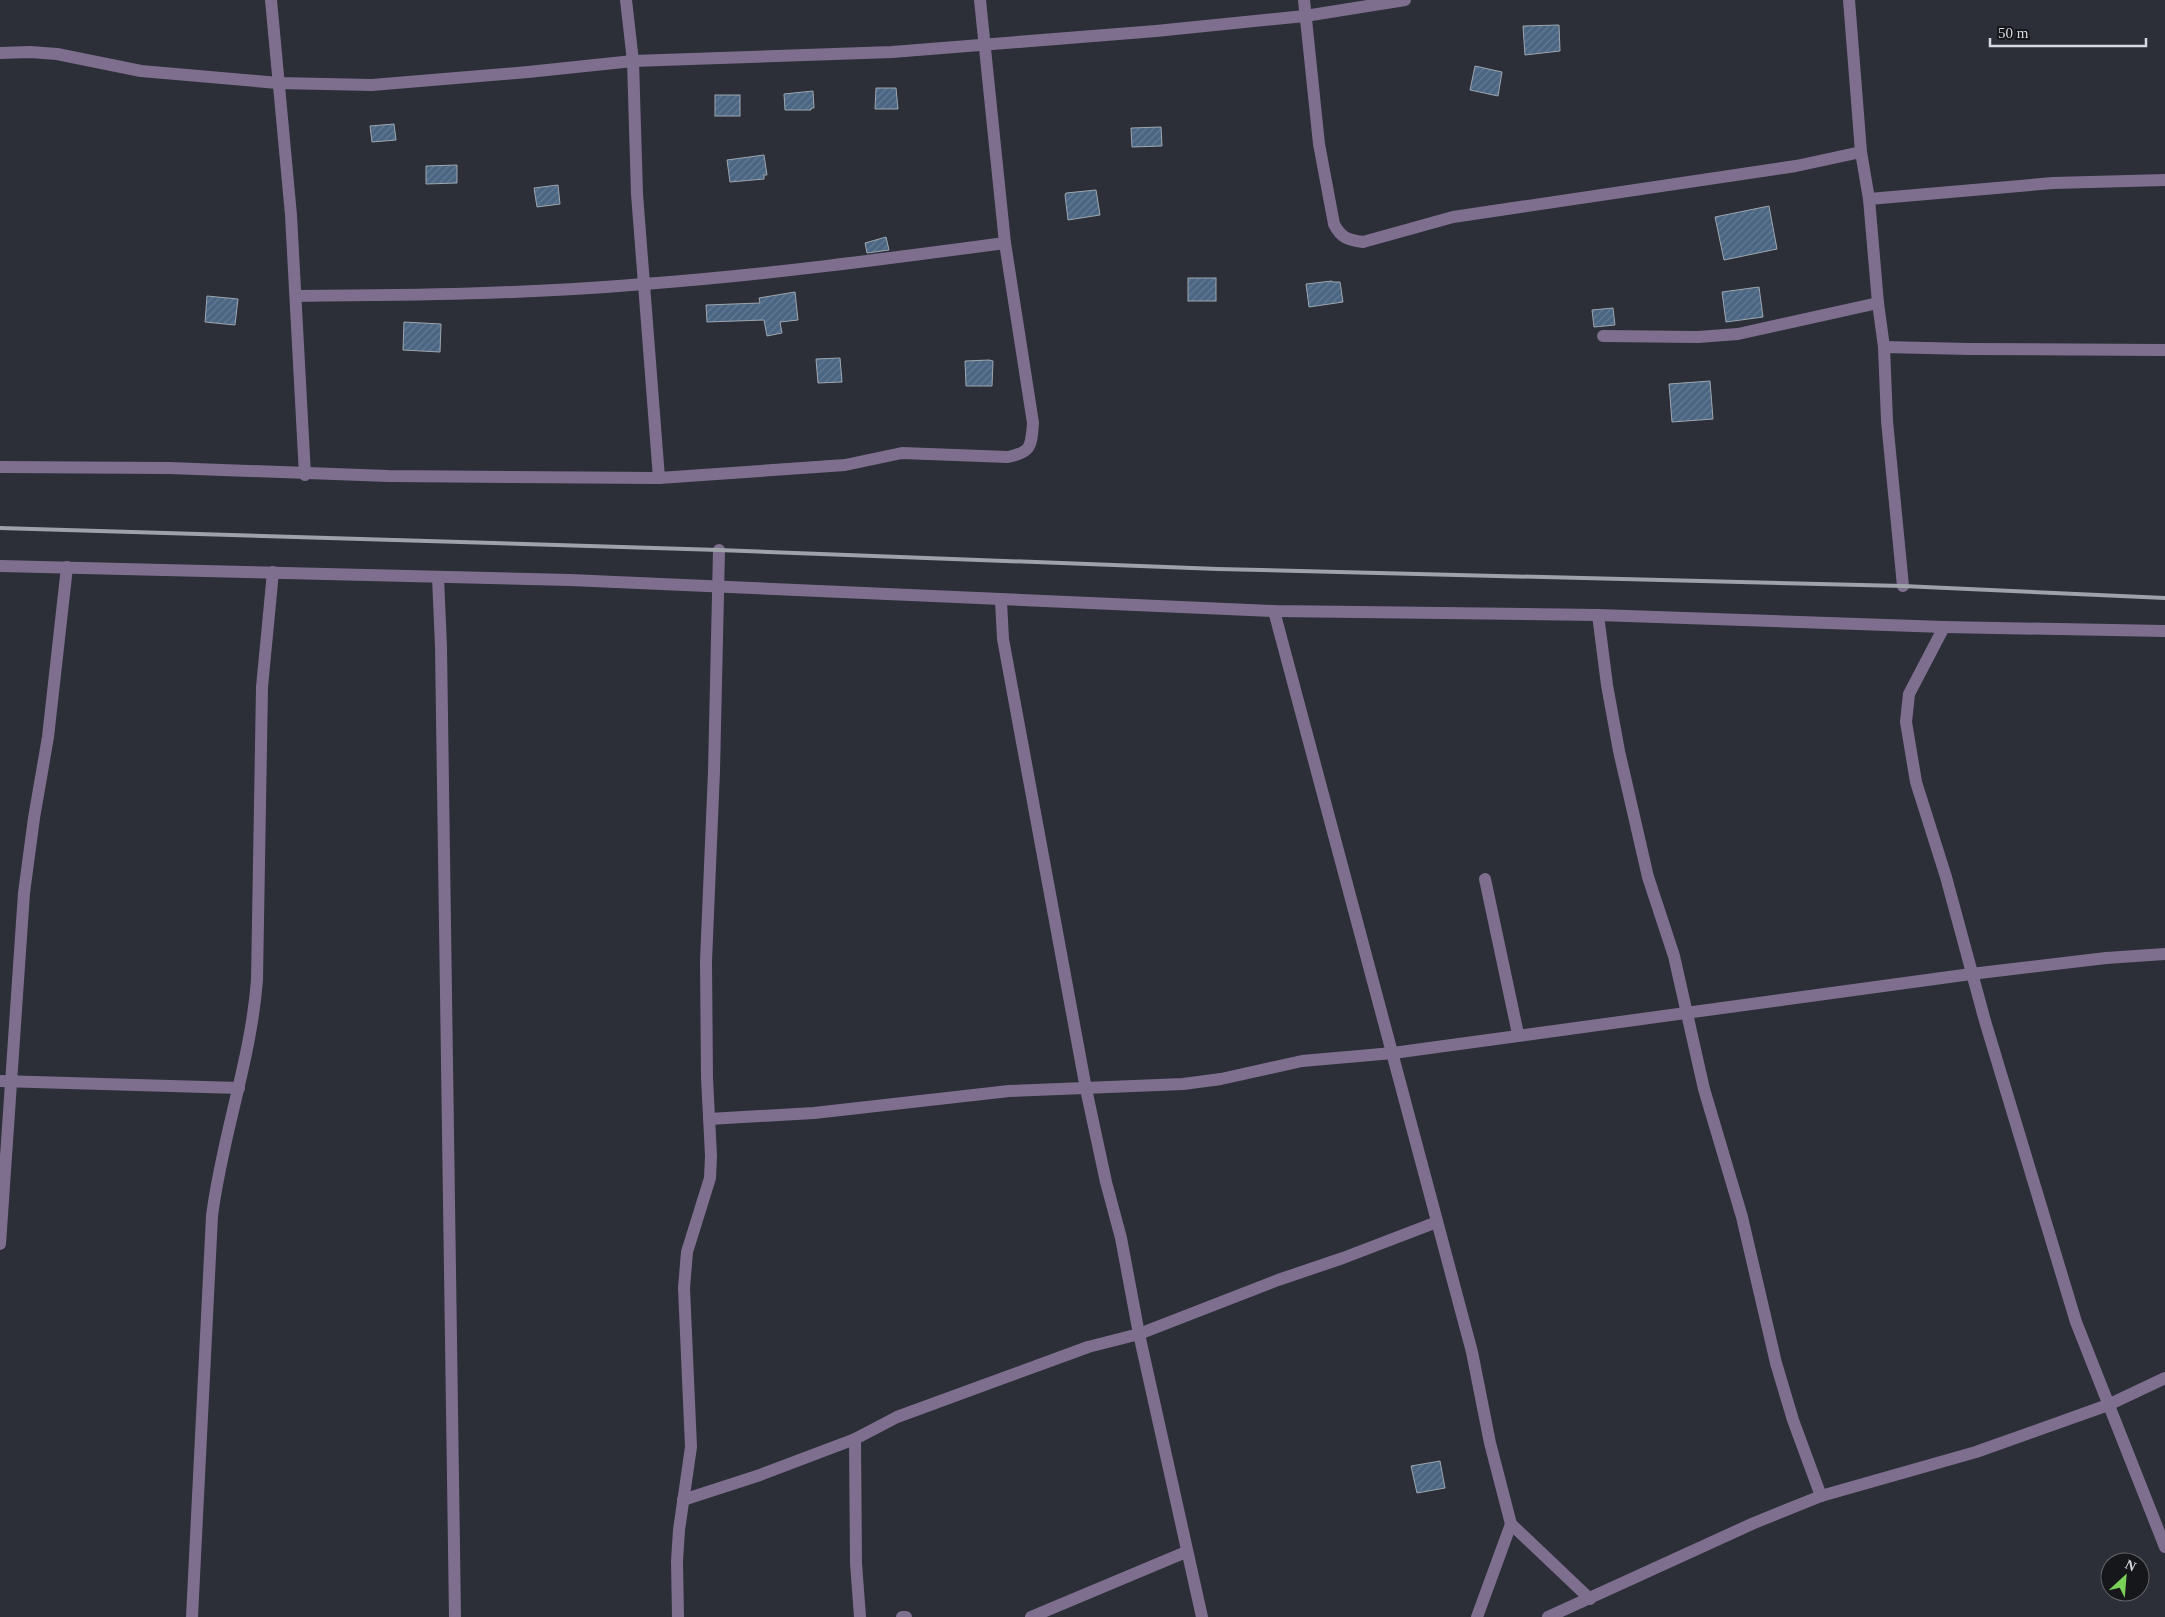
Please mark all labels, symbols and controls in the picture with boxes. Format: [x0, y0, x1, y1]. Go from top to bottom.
scale bar [1990, 15, 2146, 47]
text: 50 m [1998, 25, 2029, 41]
north arrow [2100, 1552, 2150, 1602]
text: N [2123, 1557, 2138, 1575]

